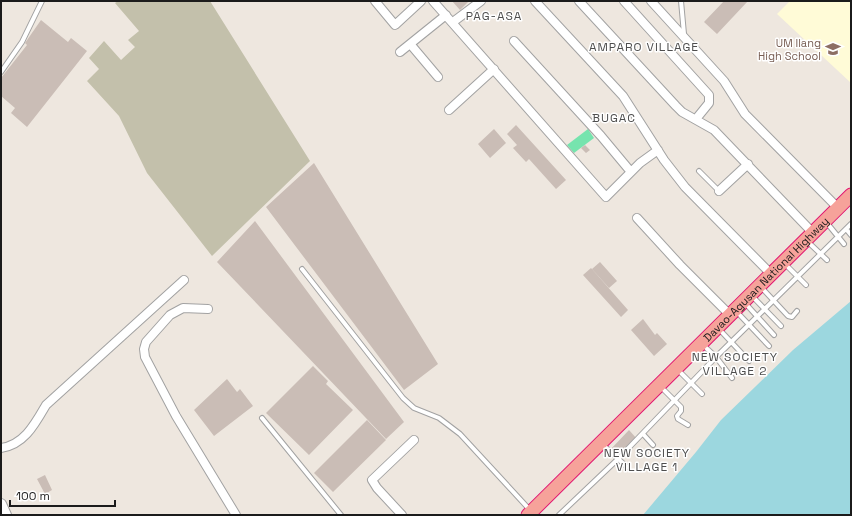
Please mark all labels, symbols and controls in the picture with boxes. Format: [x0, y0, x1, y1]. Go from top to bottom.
district label: PAG-ASA [466, 8, 522, 24]
place label: UM Ilang High School [758, 36, 821, 63]
district label: AMPARO VILLAGE [589, 39, 699, 55]
school or university icon: UM Ilang High School [824, 40, 842, 58]
district label: BUGAC [592, 110, 636, 126]
street label: Davao-Agusan National Highway [700, 214, 832, 344]
district label: NEW SOCIETY VILLAGE 2 [692, 349, 778, 379]
district label: NEW SOCIETY VILLAGE 1 [604, 445, 690, 475]
scale bar [10, 482, 115, 508]
text: 100 m [16, 488, 50, 504]

